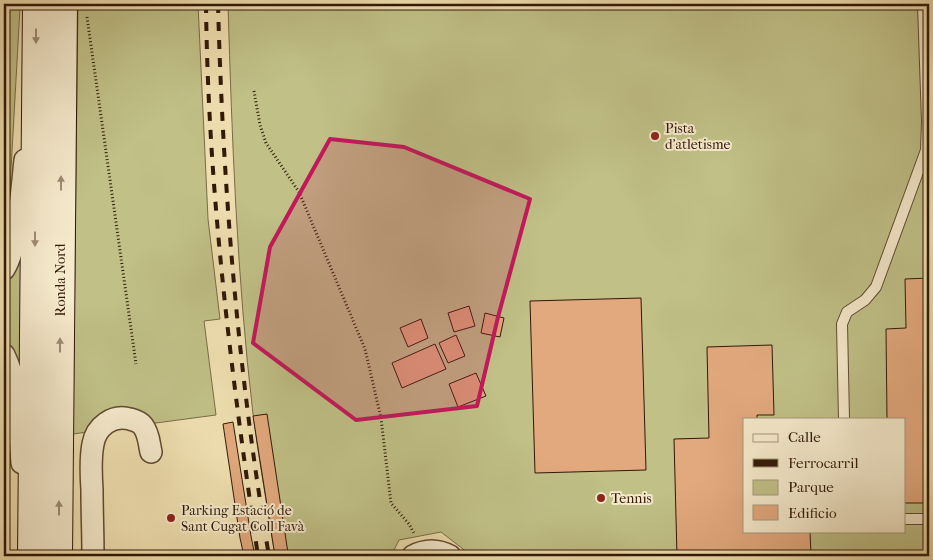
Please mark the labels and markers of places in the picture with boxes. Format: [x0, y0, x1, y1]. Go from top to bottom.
place label: Pista d'atletisme [665, 120, 731, 153]
marker: Pista d'atletisme [649, 130, 661, 142]
place label: Tennis [611, 490, 652, 507]
marker: Tennis [595, 492, 607, 504]
place label: Parking Estació de Sant Cugat Coll Favà [181, 502, 305, 535]
marker: Parking Estació de Sant Cugat Coll Favà [165, 512, 177, 524]

